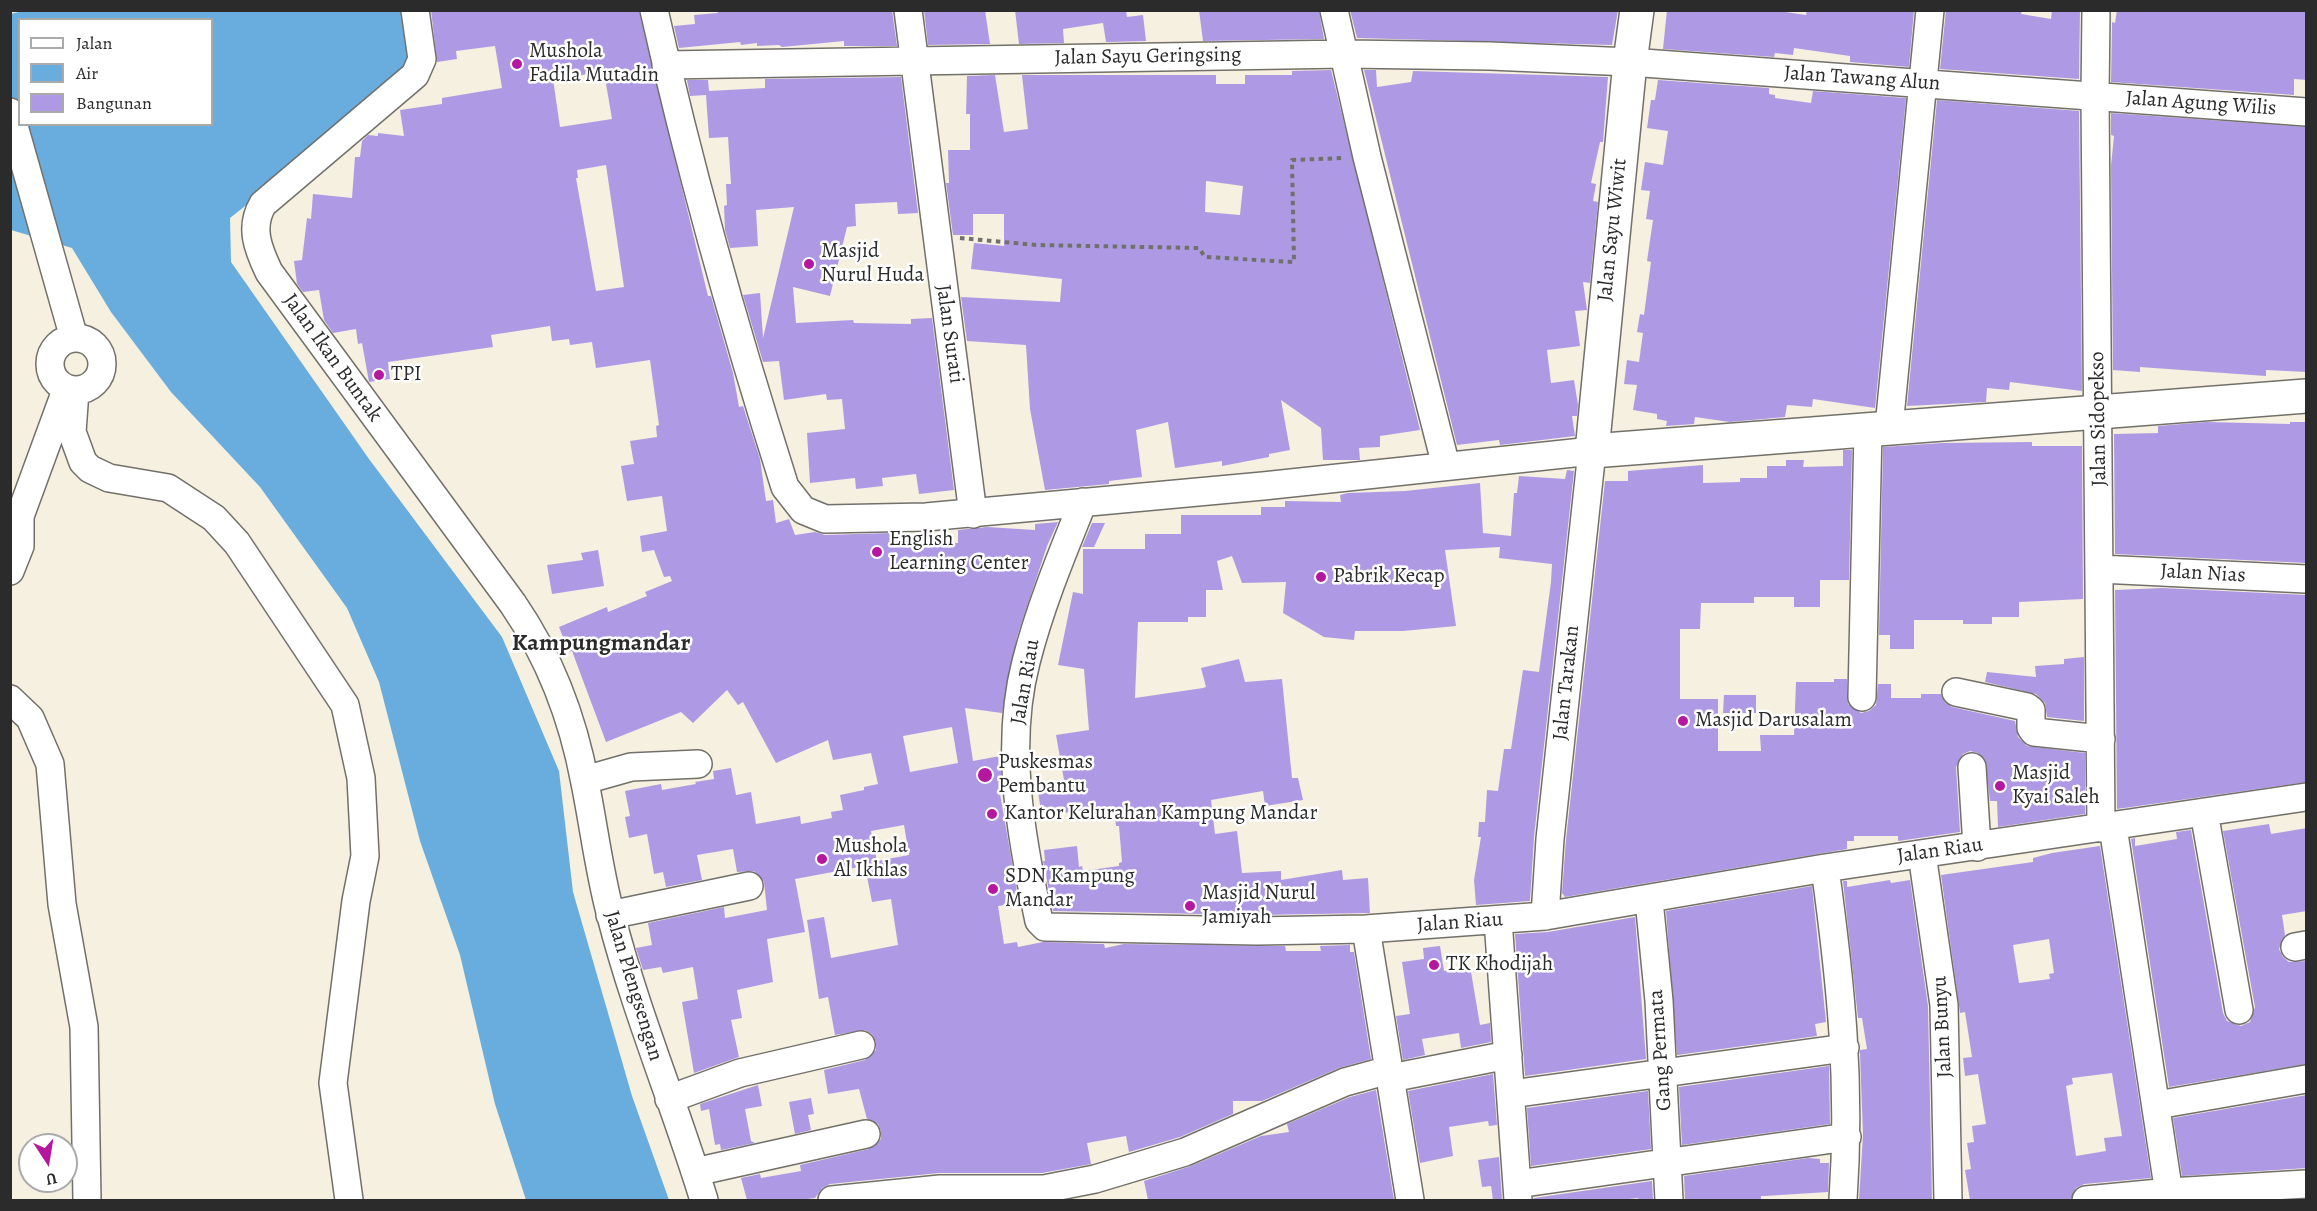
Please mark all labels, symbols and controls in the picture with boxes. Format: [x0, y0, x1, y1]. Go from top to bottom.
legend [18, 18, 213, 126]
text: Jalan [76, 31, 112, 55]
place label: Mushola Fadila Mutadin [529, 39, 659, 89]
street label: Jalan Sayu Geringsing [1054, 43, 1242, 71]
marker: Mushola Fadila Mutadin [510, 57, 524, 71]
text: Air [76, 61, 98, 85]
street label: Jalan Tawang Alun [1783, 61, 1941, 97]
street label: Jalan Agung Wilis [2125, 86, 2277, 122]
text: Bangunan [76, 91, 152, 115]
street label: Jalan Sayu Wiwit [1593, 157, 1633, 303]
place label: Masjid Nurul Huda [821, 239, 924, 289]
marker: Masjid Nurul Huda [802, 257, 816, 271]
street label: Jalan Surati [930, 283, 968, 385]
street label: Jalan Ikan Buntak [277, 289, 387, 427]
street label: Jalan Sidopekso [2085, 351, 2113, 487]
place label: TPI [391, 362, 422, 388]
marker: TPI [372, 368, 386, 382]
place label: English Learning Center [889, 527, 1029, 577]
marker: English Learning Center [870, 545, 884, 559]
street label: Jalan Nias [2160, 559, 2246, 589]
place label: Pabrik Kecap [1333, 564, 1445, 590]
marker: Pabrik Kecap [1314, 570, 1328, 584]
street label: Jalan Tarakan [1548, 624, 1586, 742]
district label: Kampungmandar [512, 630, 690, 658]
street label: Jalan Riau [1006, 637, 1046, 727]
place label: Masjid Darusalam [1695, 708, 1852, 734]
marker: Masjid Darusalam [1676, 714, 1690, 728]
place label: Puskesmas Pembantu [998, 750, 1093, 800]
place label: Masjid Kyai Saleh [2012, 761, 2100, 811]
marker: Puskesmas Pembantu [976, 766, 994, 784]
marker: Masjid Kyai Saleh [1993, 779, 2007, 793]
place label: Kantor Kelurahan Kampung Mandar [1004, 801, 1317, 827]
marker: Kantor Kelurahan Kampung Mandar [985, 807, 999, 821]
street label: Jalan Riau [1896, 833, 1984, 869]
place label: Mushola Al Ikhlas [834, 834, 908, 884]
marker: Mushola Al Ikhlas [815, 852, 829, 866]
place label: SDN Kampung Mandar [1005, 864, 1135, 914]
place label: Masjid Nurul Jamiyah [1202, 881, 1315, 931]
marker: SDN Kampung Mandar [986, 882, 1000, 896]
marker: Masjid Nurul Jamiyah [1183, 899, 1197, 913]
street label: Jalan Riau [1416, 907, 1504, 939]
street label: Jalan Plengsengan [598, 908, 668, 1064]
place label: TK Khodijah [1446, 952, 1553, 978]
marker: TK Khodijah [1427, 958, 1441, 972]
street label: Jalan Bunyu [1928, 975, 1958, 1079]
street label: Gang Permata [1644, 988, 1678, 1112]
north arrow [18, 1133, 78, 1193]
text: U [44, 1167, 59, 1191]

